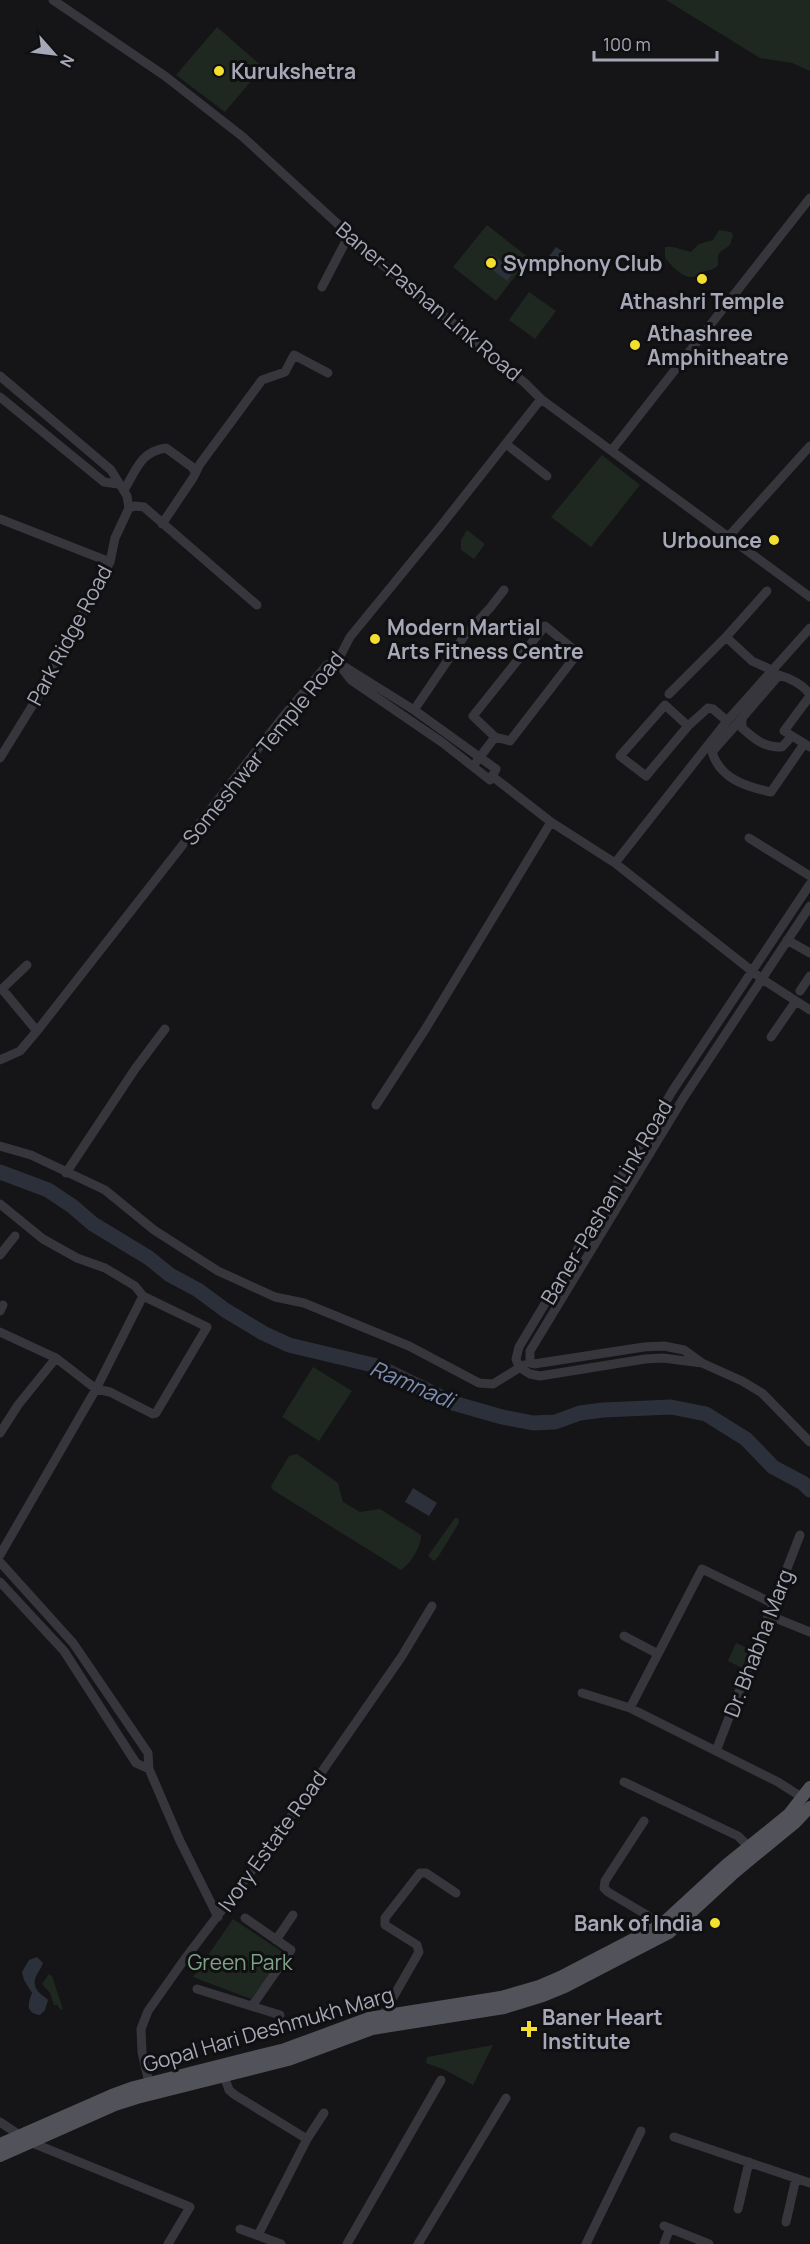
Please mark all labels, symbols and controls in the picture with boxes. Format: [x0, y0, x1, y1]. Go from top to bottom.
north arrow [24, 24, 84, 84]
scale bar [594, 24, 717, 62]
text: 100 m [603, 32, 651, 56]
text: N [55, 51, 80, 71]
place label: Kurukshetra [231, 57, 356, 85]
marker: Kurukshetra [212, 64, 226, 78]
street label: Baner-Pashan Link Road [330, 215, 528, 387]
place label: Symphony Club [503, 249, 662, 277]
marker: Symphony Club [484, 256, 498, 270]
marker: Athashri Temple [695, 272, 709, 286]
place label: Athashri Temple [620, 287, 784, 315]
place label: Athashree Amphitheatre [647, 319, 789, 371]
marker: Athashree Amphitheatre [628, 338, 642, 352]
place label: Urbounce [662, 526, 762, 554]
marker: Urbounce [767, 533, 781, 547]
street label: Park Ridge Road [20, 560, 118, 710]
place label: Modern Martial Arts Fitness Centre [387, 613, 584, 665]
marker: Modern Martial Arts Fitness Centre [368, 632, 382, 646]
street label: Someshwar Temple Road [176, 645, 350, 851]
street label: Baner-Pashan Link Road [534, 1095, 678, 1309]
water label: Ramnadi [366, 1353, 461, 1416]
street label: Dr. Bhabha Marg [717, 1565, 799, 1721]
street label: Ivory Estate Road [211, 1765, 333, 1917]
place label: Bank of India [574, 1909, 703, 1937]
marker: Bank of India [708, 1916, 722, 1930]
park label: Green Park [188, 1948, 293, 1976]
street label: Gopal Hari Deshmukh Marg [140, 1980, 396, 2078]
place label: Baner Heart Institute [542, 2003, 663, 2055]
marker: Baner Heart Institute [520, 2020, 538, 2038]

